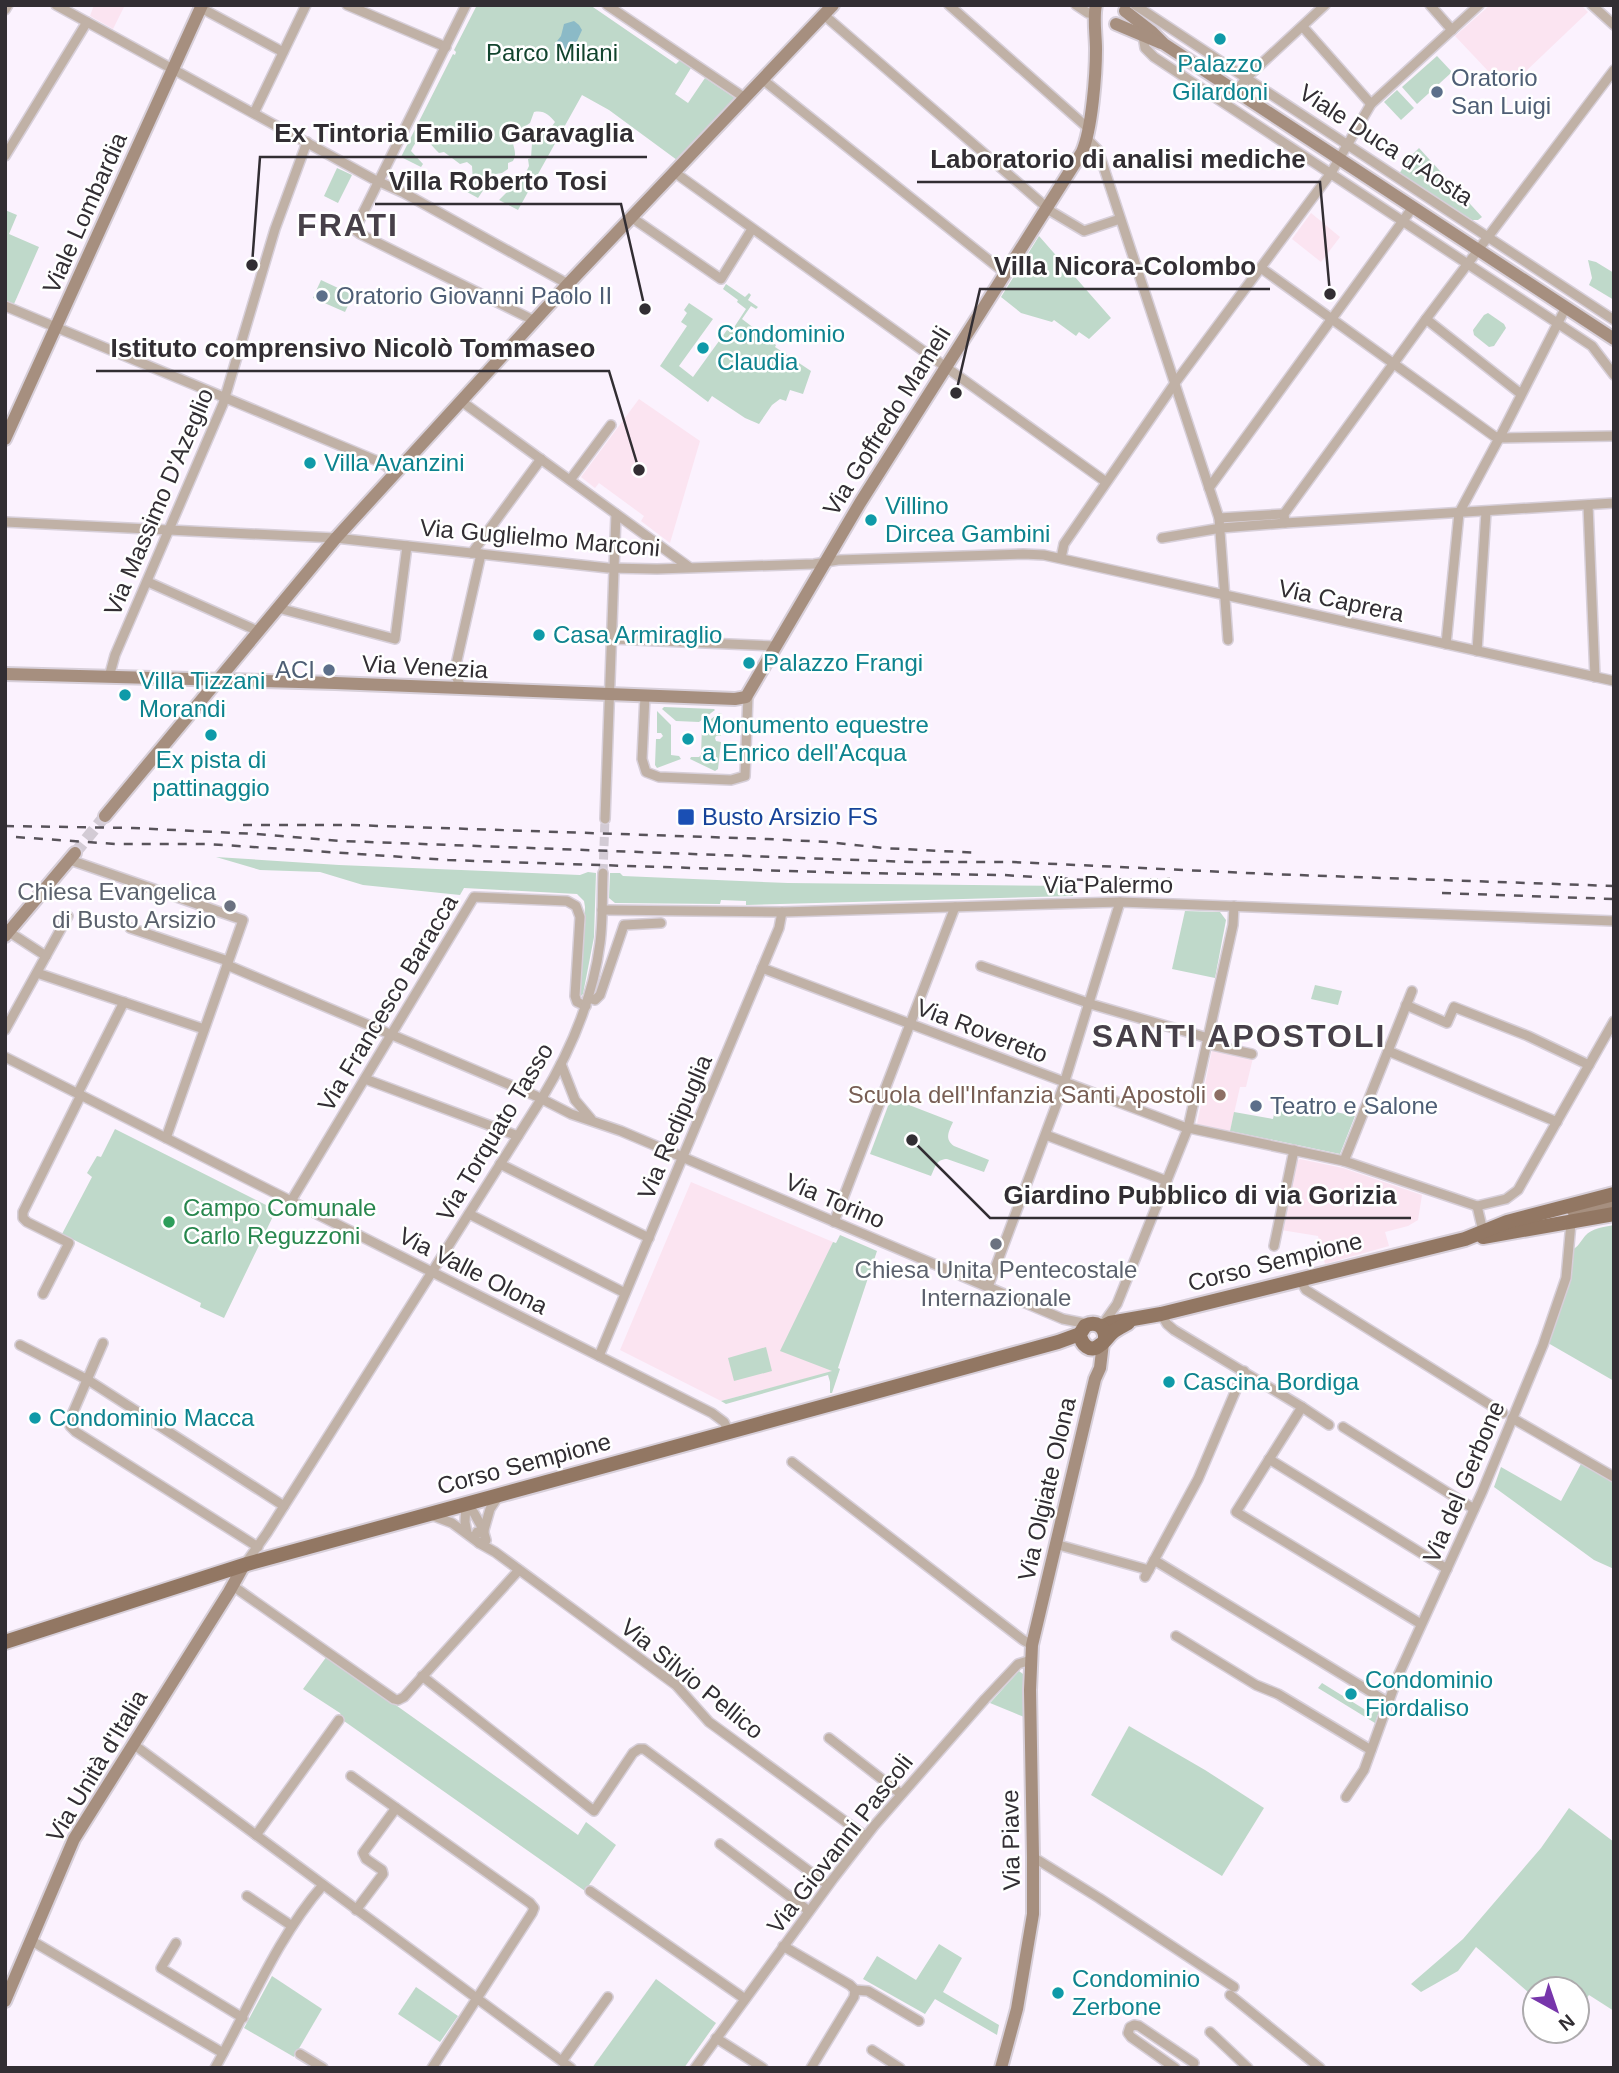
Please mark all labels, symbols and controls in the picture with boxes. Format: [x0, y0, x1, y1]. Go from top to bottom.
marker: Palazzo Gilardoni [1212, 31, 1228, 47]
park label: Parco Milani [486, 39, 618, 66]
place label: Palazzo Gilardoni [1172, 50, 1268, 105]
place label: Oratorio San Luigi [1451, 64, 1551, 119]
street label: Viale Duca d'Aosta [1294, 78, 1479, 211]
marker: Oratorio San Luigi [1429, 84, 1445, 100]
callout: Ex Tintoria Emilio Garavaglia [260, 110, 647, 157]
text: Ex Tintoria Emilio Garavaglia [274, 118, 634, 148]
street label: Viale Lombardia [37, 128, 132, 297]
callout: Laboratorio di analisi mediche [917, 135, 1320, 182]
text: Laboratorio di analisi mediche [930, 144, 1306, 174]
callout: Villa Roberto Tosi [375, 157, 621, 204]
text: Villa Roberto Tosi [389, 166, 607, 196]
district label: FRATI [297, 207, 399, 243]
callout: Villa Nicora-Colombo [980, 242, 1270, 289]
text: Villa Nicora-Colombo [994, 251, 1256, 281]
place label: Oratorio Giovanni Paolo II [336, 282, 612, 309]
marker: Oratorio Giovanni Paolo II [314, 288, 330, 304]
place label: Condominio Claudia [717, 320, 845, 375]
street label: Via Goffredo Mameli [817, 321, 956, 520]
callout: Istituto comprensivo Nicolò Tommaseo [96, 324, 609, 371]
text: Istituto comprensivo Nicolò Tommaseo [111, 333, 595, 363]
marker: Condominio Claudia [695, 340, 711, 356]
street label: Via Massimo D'Azeglio [98, 384, 219, 619]
place label: Villa Avanzini [324, 449, 465, 476]
marker: Villa Avanzini [302, 455, 318, 471]
place label: Villino Dircea Gambini [885, 492, 1050, 547]
marker: Villino Dircea Gambini [863, 512, 879, 528]
street label: Via Guglielmo Marconi [419, 514, 661, 561]
street label: Via Caprera [1276, 574, 1407, 627]
place label: Casa Armiraglio [553, 621, 722, 648]
marker: Casa Armiraglio [531, 627, 547, 643]
place label: Palazzo Frangi [763, 649, 923, 676]
street label: Via Venezia [361, 650, 489, 683]
marker: Palazzo Frangi [741, 655, 757, 671]
place label: ACI [275, 656, 315, 683]
marker: ACI [321, 662, 337, 678]
place label: Villa Tizzani Morandi [139, 667, 265, 722]
marker: Villa Tizzani Morandi [117, 687, 133, 703]
place label: Monumento equestre a Enrico dell'Acqua [702, 711, 929, 766]
marker: Ex pista di pattinaggio [203, 727, 219, 743]
marker: Monumento equestre a Enrico dell'Acqua [680, 731, 696, 747]
place label: Ex pista di pattinaggio [152, 746, 270, 801]
place label: Busto Arsizio FS [702, 803, 878, 830]
marker: Busto Arsizio FS [676, 807, 696, 827]
street label: Via Palermo [1043, 871, 1173, 898]
place label: Chiesa Evangelica di Busto Arsizio [17, 878, 217, 933]
street label: Via Francesco Baracca [312, 889, 463, 1116]
marker: Chiesa Evangelica di Busto Arsizio [222, 898, 238, 914]
street label: Via Rovereto [913, 993, 1052, 1068]
district label: SANTI APOSTOLI [1092, 1018, 1386, 1054]
street label: Via Torquato Tasso [431, 1038, 558, 1226]
street label: Via Redipuglia [632, 1050, 717, 1203]
place label: Scuola dell'Infanzia Santi Apostoli [848, 1081, 1206, 1108]
marker: Scuola dell'Infanzia Santi Apostoli [1212, 1087, 1228, 1103]
place label: Teatro e Salone [1270, 1092, 1438, 1119]
marker: Teatro e Salone [1248, 1098, 1264, 1114]
street label: Via Torino [781, 1167, 889, 1234]
callout: Giardino Pubblico di via Gorizia [990, 1171, 1411, 1218]
text: Giardino Pubblico di via Gorizia [1004, 1180, 1397, 1210]
place label: Campo Comunale Carlo Reguzzoni [183, 1194, 376, 1249]
marker: Campo Comunale Carlo Reguzzoni [161, 1214, 177, 1230]
street label: Via Valle Olona [394, 1221, 553, 1320]
street label: Corso Sempione [1185, 1227, 1365, 1296]
marker: Chiesa Unita Pentecostale Internazionale [988, 1236, 1004, 1252]
place label: Chiesa Unita Pentecostale Internazionale [855, 1256, 1137, 1311]
place label: Cascina Bordiga [1183, 1368, 1360, 1395]
marker: Cascina Bordiga [1161, 1374, 1177, 1390]
street label: Via Olgiate Olona [1012, 1394, 1081, 1583]
street label: Via del Gerbone [1417, 1397, 1510, 1567]
place label: Condominio Macca [49, 1404, 255, 1431]
marker: Condominio Macca [27, 1410, 43, 1426]
street label: Corso Sempione [434, 1427, 614, 1500]
street label: Via Silvio Pellico [616, 1613, 769, 1744]
place label: Condominio Fiordaliso [1365, 1666, 1493, 1721]
street label: Via Unità d'Italia [41, 1684, 153, 1847]
marker: Condominio Fiordaliso [1343, 1686, 1359, 1702]
street label: Via Giovanni Pascoli [761, 1749, 918, 1939]
street label: Via Piave [996, 1789, 1025, 1891]
place label: Condominio Zerbone [1072, 1965, 1200, 2020]
north arrow [1521, 1975, 1591, 2045]
marker: Condominio Zerbone [1050, 1985, 1066, 2001]
text: N [1555, 2010, 1579, 2035]

